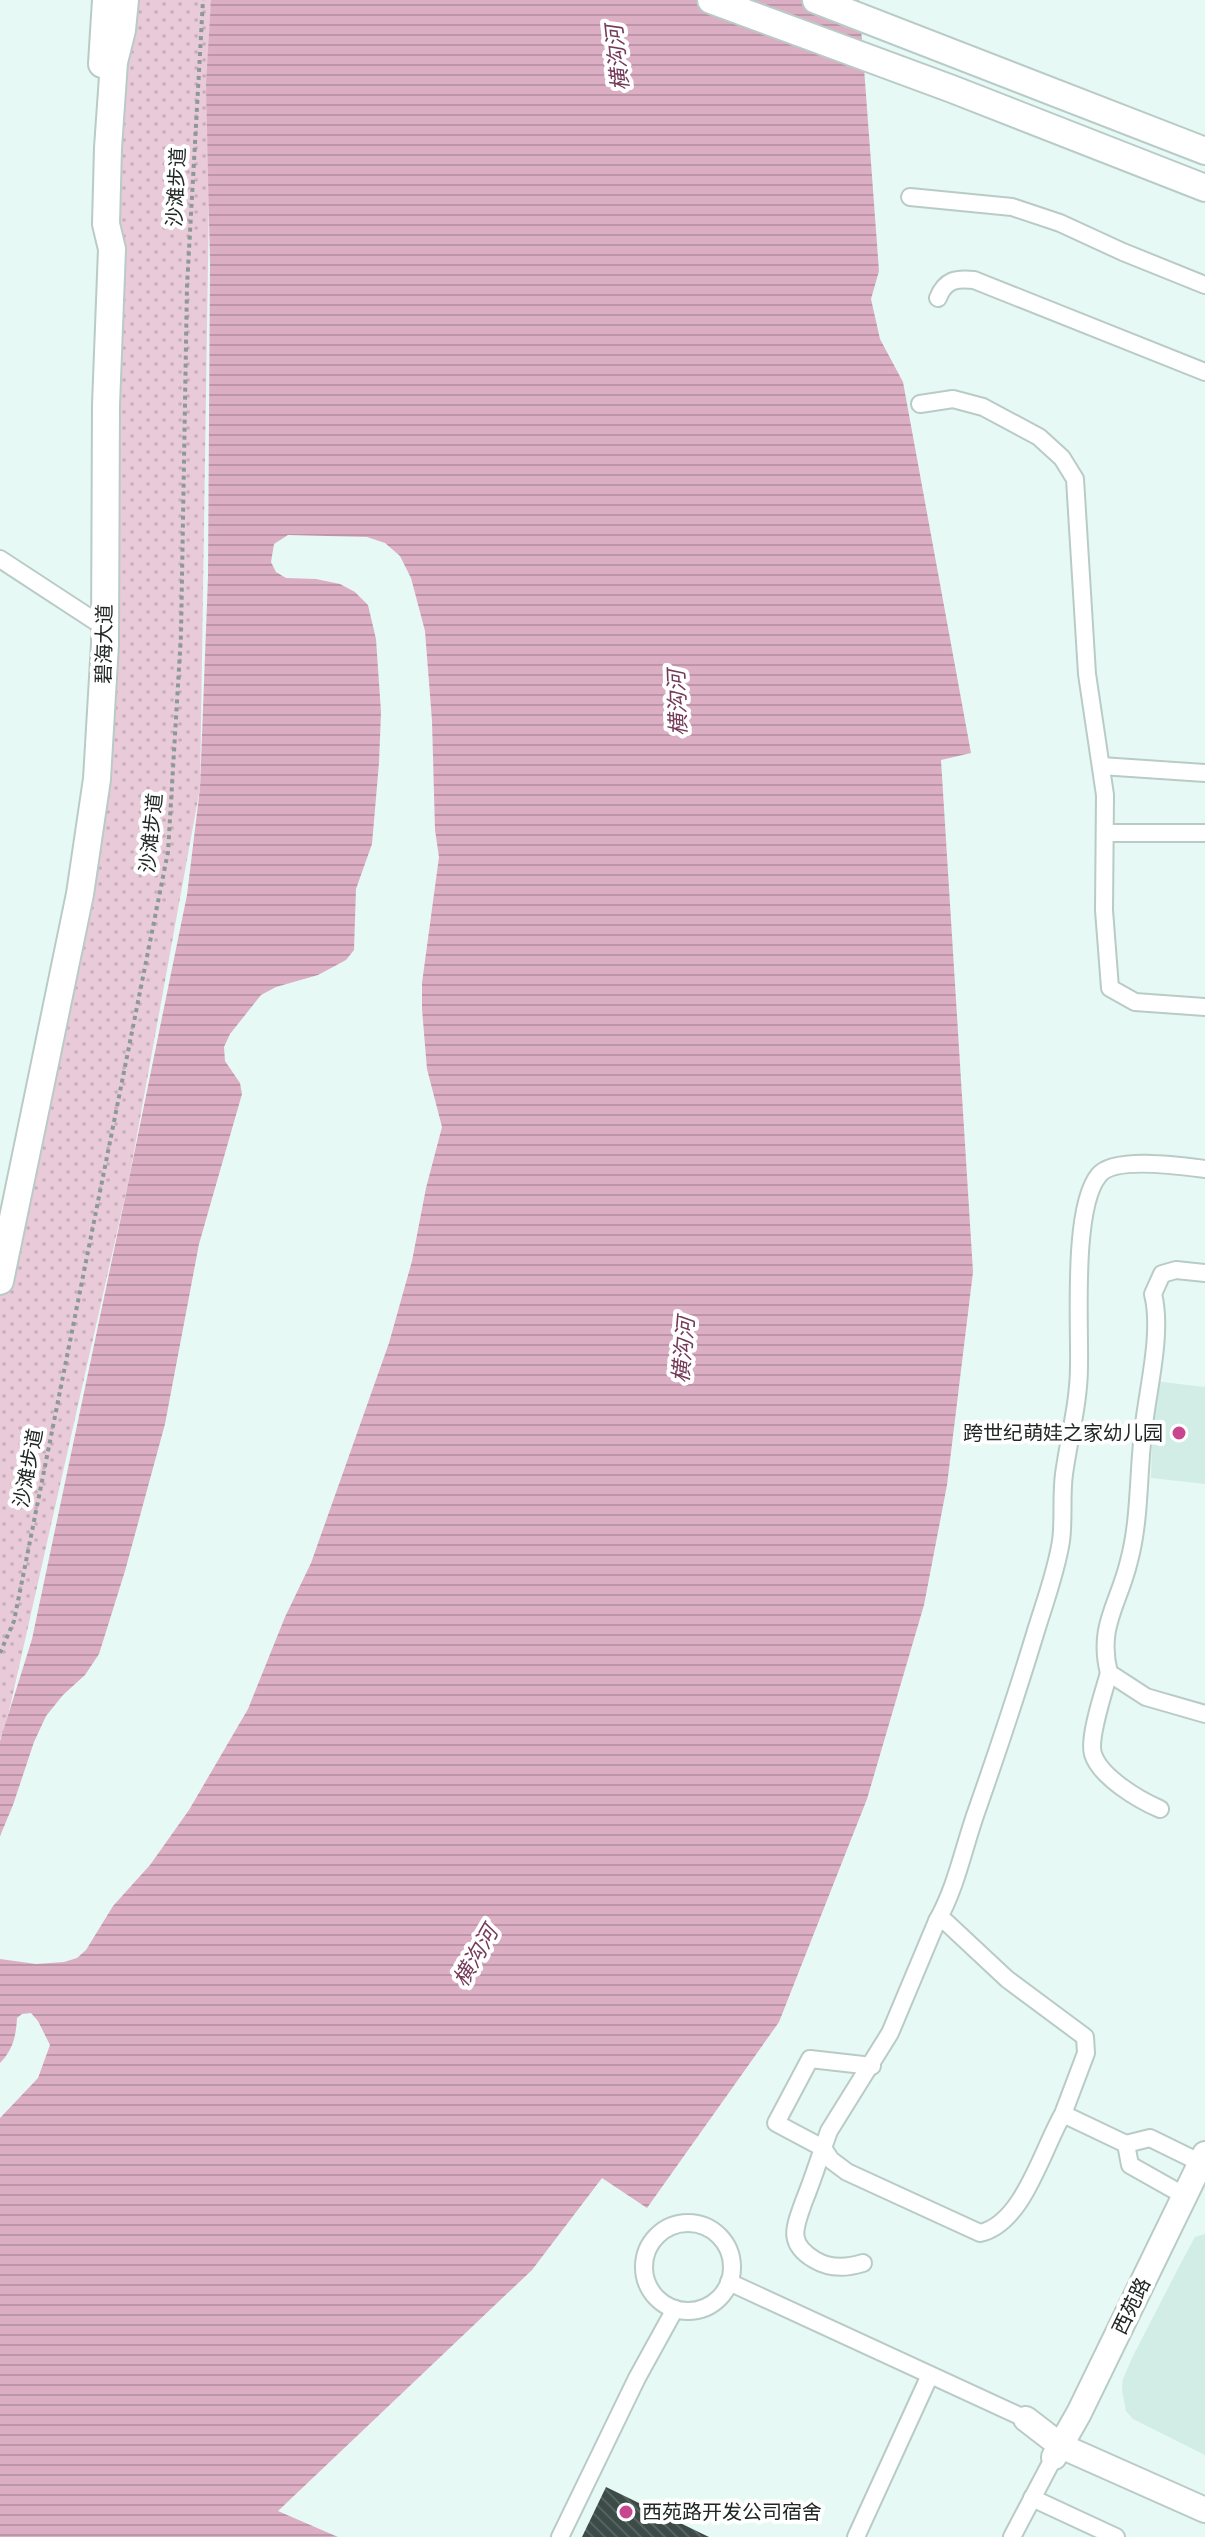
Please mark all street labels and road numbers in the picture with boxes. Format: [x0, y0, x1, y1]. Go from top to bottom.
street label: 沙滩步道 [160, 146, 191, 228]
street label: 碧海大道 [89, 604, 118, 684]
street label: 沙滩步道 [133, 792, 168, 874]
street label: 沙滩步道 [7, 1426, 48, 1510]
street label: 西苑路 [1105, 2273, 1156, 2339]

